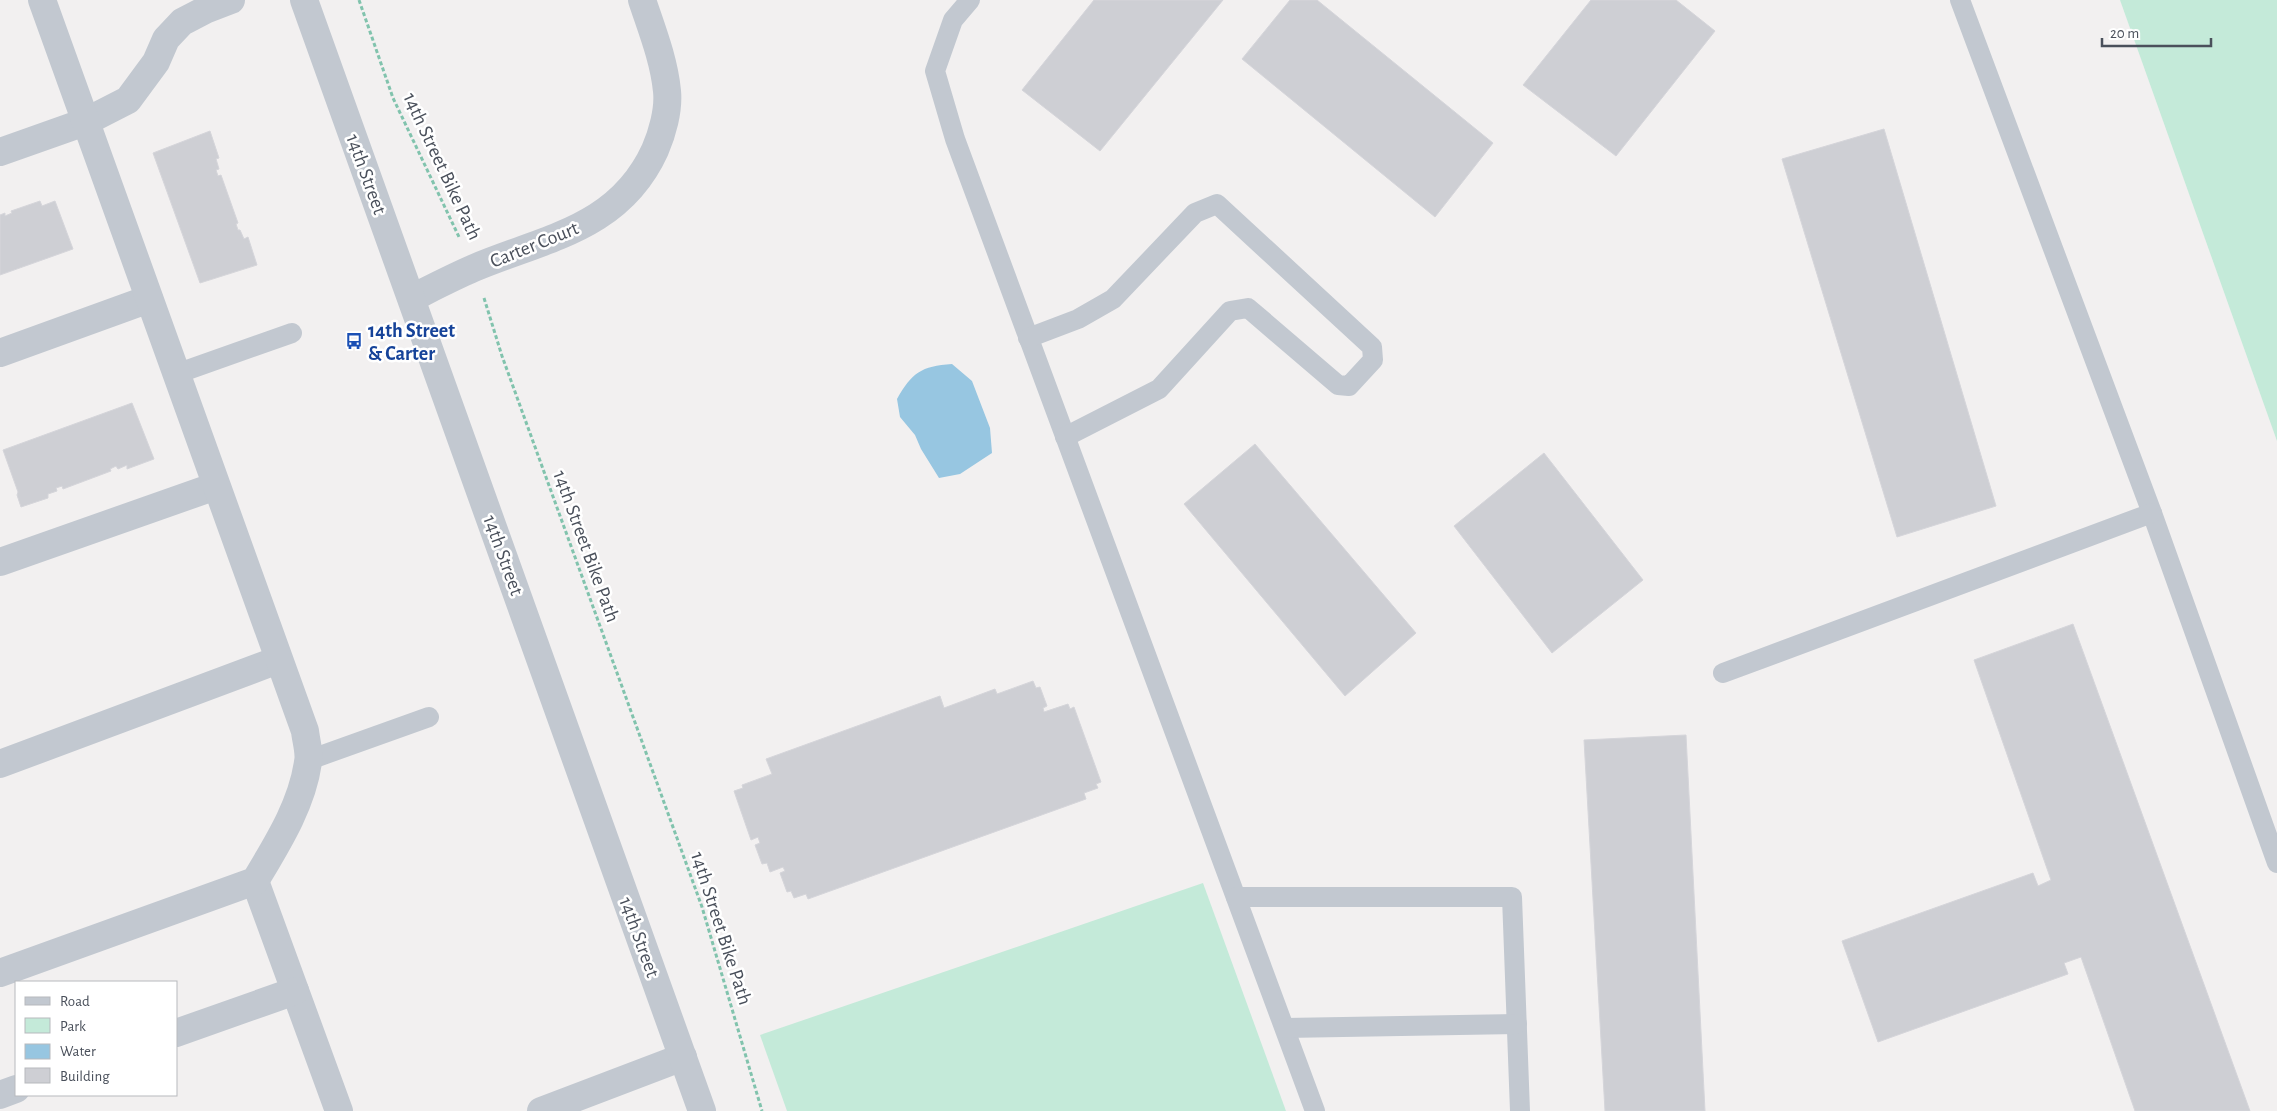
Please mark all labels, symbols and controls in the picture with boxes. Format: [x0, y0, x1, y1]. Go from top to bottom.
scale bar [2102, 15, 2211, 47]
text: 20 m [2110, 26, 2139, 41]
street label: 14th Street Bike Path [399, 90, 485, 243]
street label: 14th Street [342, 132, 390, 218]
street label: Carter Court [487, 218, 582, 272]
place label: 14th Street & Carter [368, 321, 455, 364]
bus stop icon: 14th Street & Carter [344, 331, 364, 351]
street label: 14th Street Bike Path [549, 468, 623, 625]
street label: 14th Street [479, 513, 527, 599]
street label: 14th Street Bike Path [687, 849, 755, 1007]
street label: 14th Street [615, 895, 663, 981]
legend [15, 981, 178, 1096]
text: Road [60, 994, 90, 1009]
text: Park [60, 1019, 86, 1034]
text: Water [60, 1044, 96, 1059]
text: Building [60, 1069, 110, 1084]

